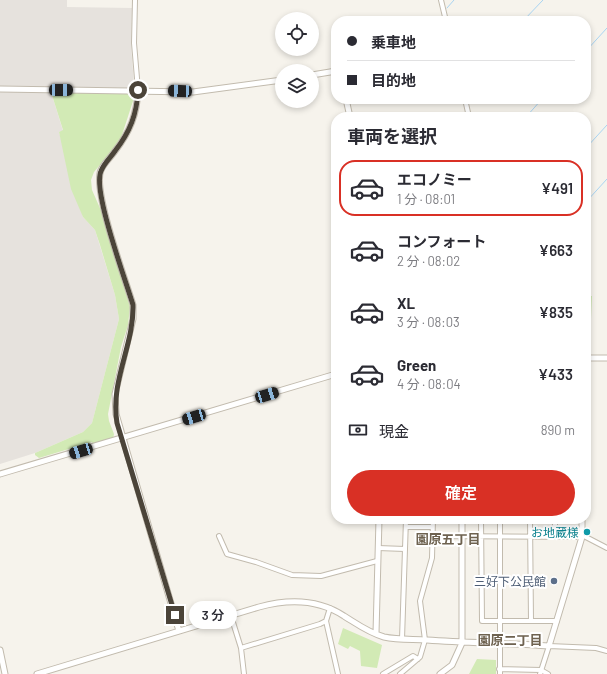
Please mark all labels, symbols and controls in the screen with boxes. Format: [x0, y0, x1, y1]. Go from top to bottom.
map controls [275, 12, 319, 108]
button: locate [275, 12, 319, 56]
text: 乗車地 [371, 33, 416, 51]
button: layers [275, 64, 319, 108]
text: 目的地 [371, 71, 416, 89]
route start [129, 81, 147, 99]
car [49, 84, 73, 96]
car [168, 85, 192, 97]
text: 車両を選択 [347, 125, 437, 147]
icon: car [349, 170, 385, 206]
text: エコノミー [397, 170, 472, 188]
text: ¥491 [541, 179, 573, 197]
text: 1 分 · 08:01 [397, 191, 455, 207]
icon: car [349, 232, 385, 268]
text: コンフォート [397, 232, 487, 250]
text: ¥663 [539, 241, 573, 259]
text: 2 分 · 08:02 [397, 253, 460, 269]
icon: car [349, 294, 385, 330]
text: XL [397, 294, 415, 312]
text: ¥835 [539, 303, 573, 321]
text: 3 分 · 08:03 [397, 314, 460, 330]
icon: car [349, 356, 385, 392]
text: Green [397, 356, 436, 374]
text: ¥433 [538, 365, 573, 383]
text: 4 分 · 08:04 [397, 376, 461, 392]
car [254, 386, 280, 404]
car [181, 408, 207, 426]
icon: cash [347, 419, 369, 441]
text: 現金 [379, 422, 409, 440]
text: 890 m [541, 422, 575, 438]
car [68, 442, 94, 460]
button: 確定 [347, 470, 575, 516]
place label: お地蔵様 [531, 525, 579, 539]
marker: お地蔵様 [582, 527, 592, 537]
district label: 園原五丁目 [415, 531, 481, 547]
place label: 三好下公民館 [474, 574, 546, 588]
marker: 三好下公民館 [549, 576, 559, 586]
callout: 3 分 [189, 601, 237, 629]
route end [166, 606, 184, 624]
text: 3 分 [202, 607, 224, 623]
district label: 園原二丁目 [477, 632, 543, 648]

